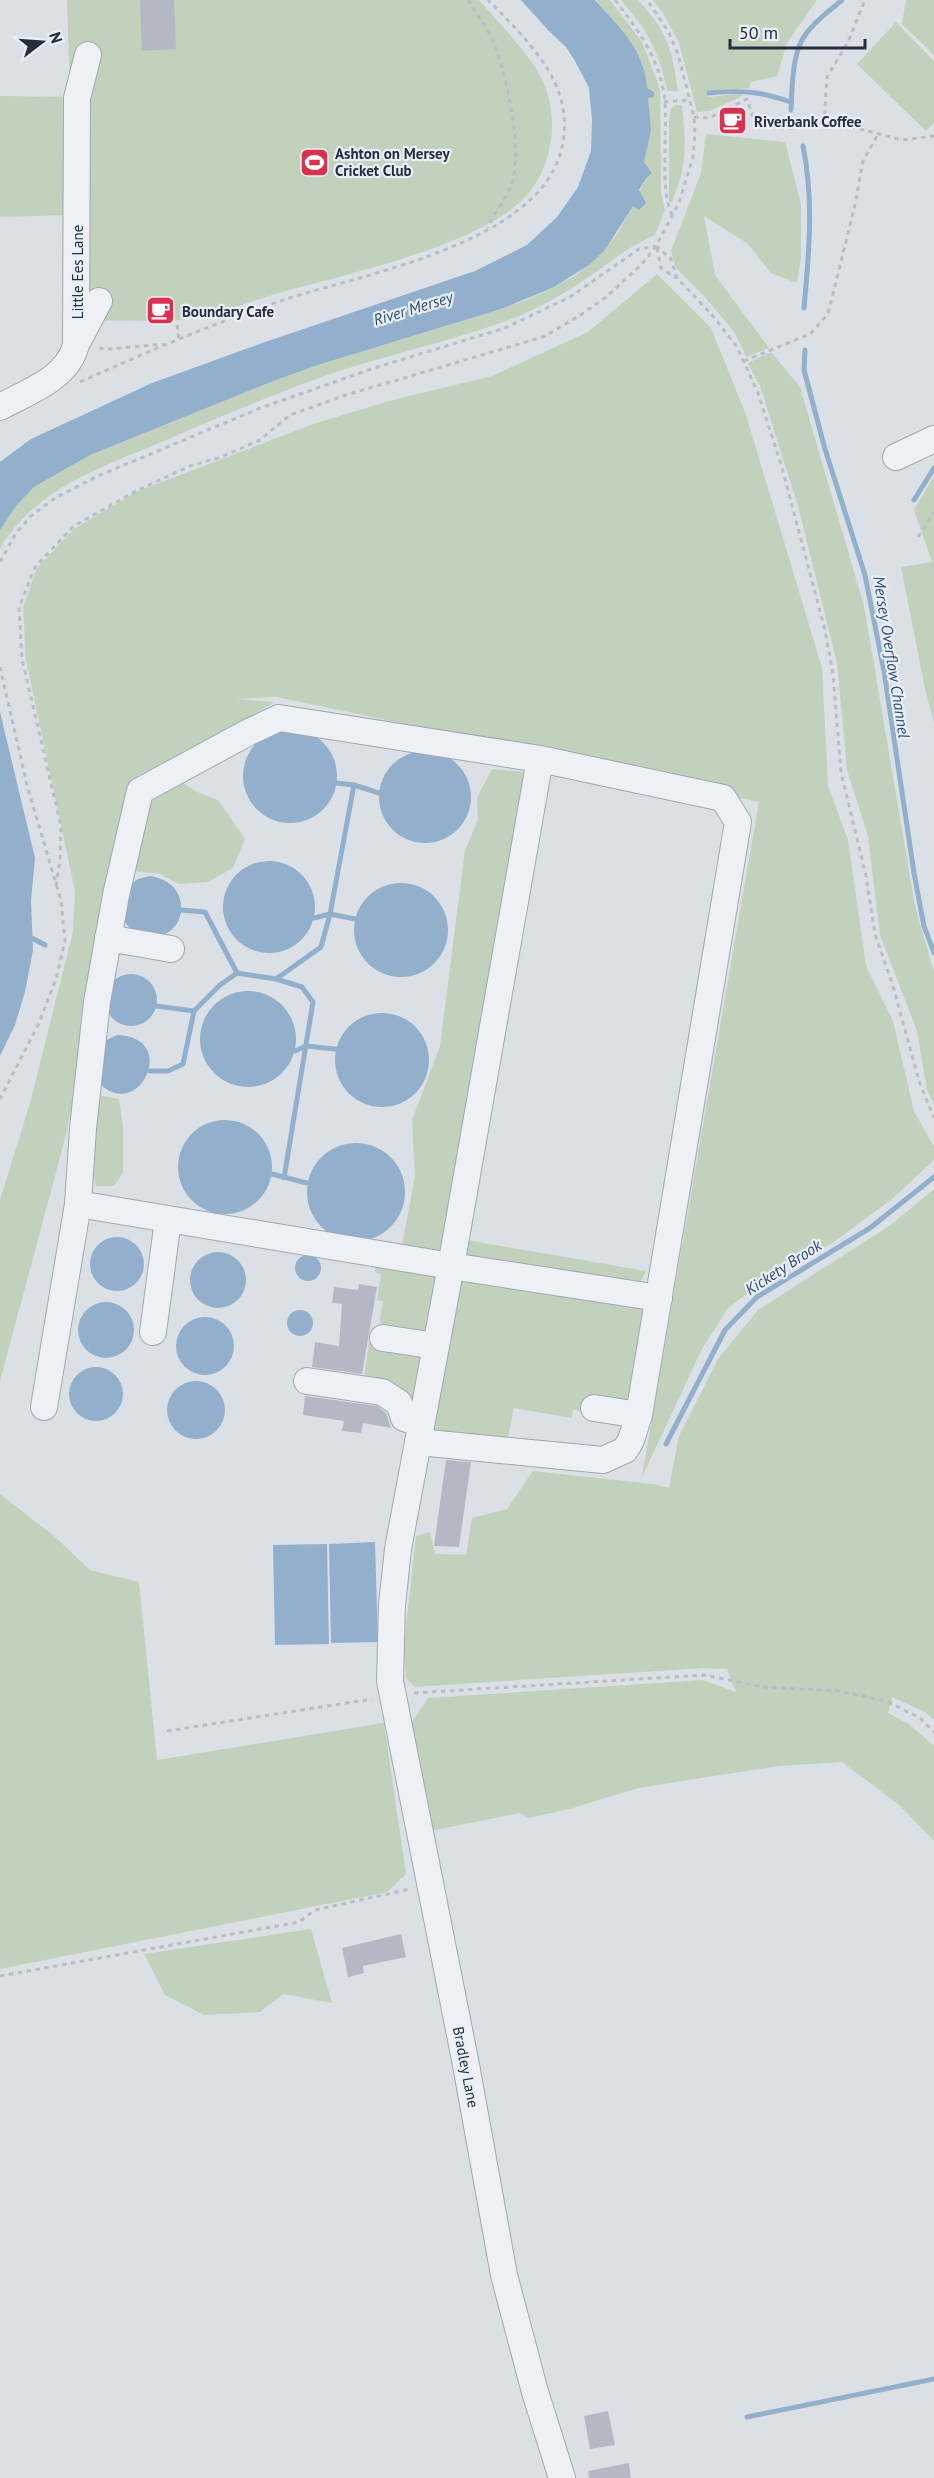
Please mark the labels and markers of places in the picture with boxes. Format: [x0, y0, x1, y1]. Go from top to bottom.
cafe icon: Riverbank Coffee [717, 105, 749, 137]
place label: Riverbank Coffee [754, 112, 862, 131]
place label: Ashton on Mersey Cricket Club [335, 144, 450, 180]
sports icon: Ashton on Mersey Cricket Club [298, 146, 330, 178]
cafe icon: Boundary Cafe [145, 295, 177, 327]
place label: Boundary Cafe [182, 302, 275, 321]

